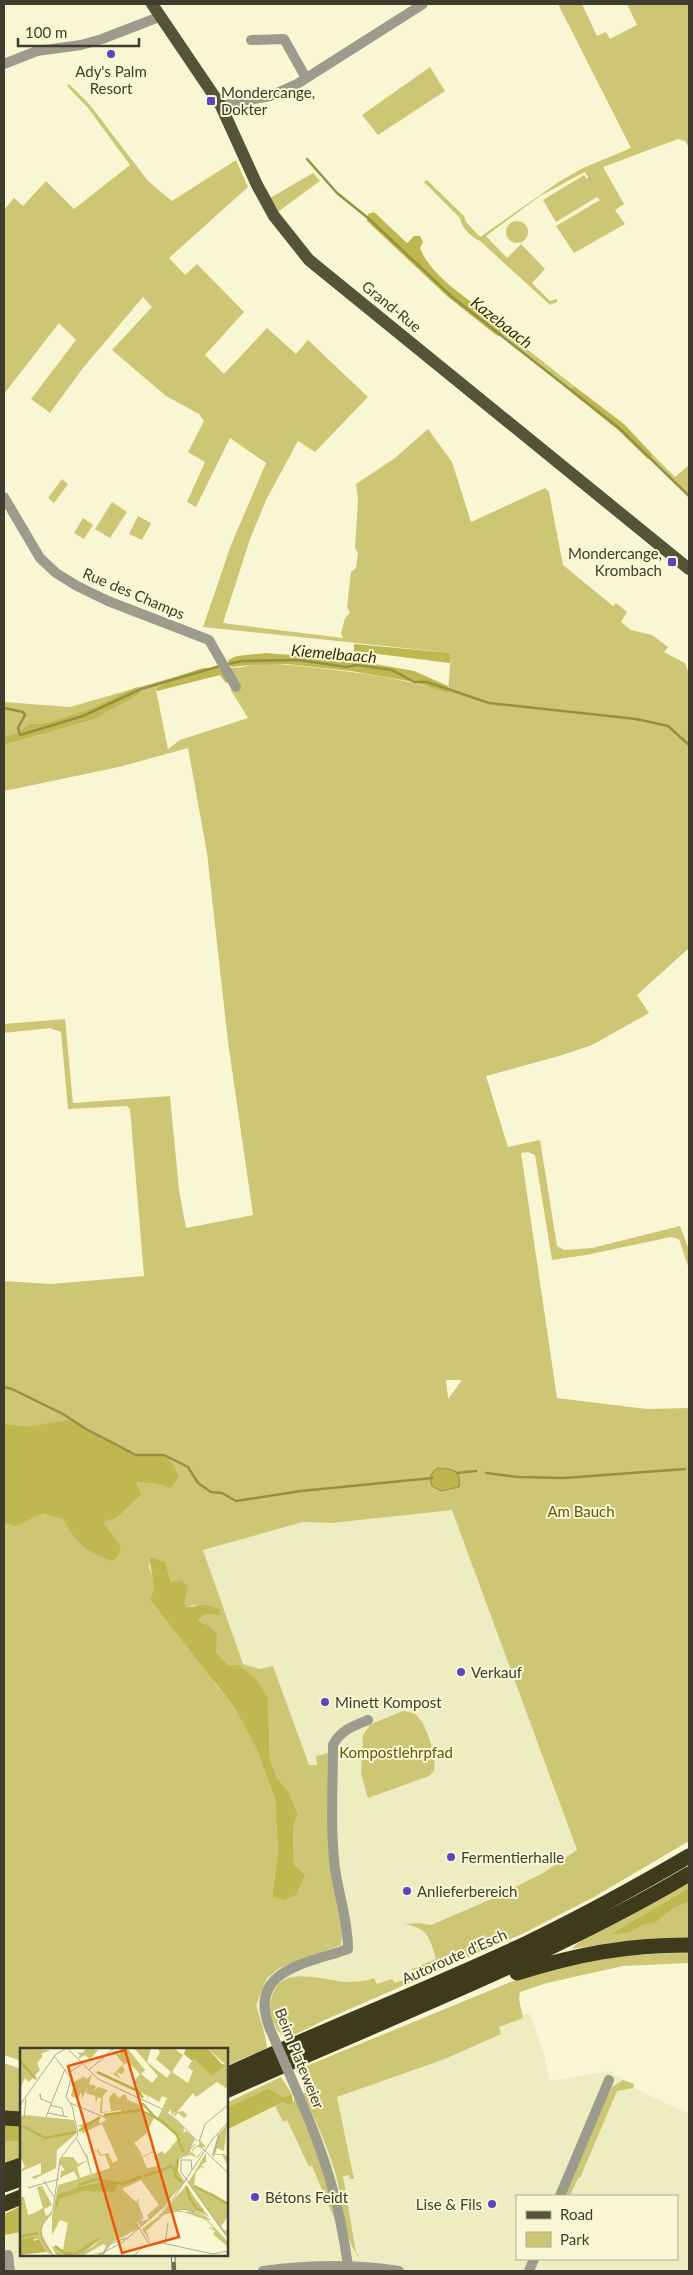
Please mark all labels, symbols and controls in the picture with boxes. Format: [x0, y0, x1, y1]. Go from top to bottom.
scale bar [18, 15, 139, 47]
text: 100 m [25, 23, 67, 41]
marker: Ady's Palm Resort [105, 48, 117, 60]
place label: Ady's Palm Resort [75, 62, 147, 97]
place label: Mondercange, Dokter [221, 83, 315, 118]
marker: Mondercange, Dokter [205, 95, 217, 107]
street label: Grand-Rue [359, 277, 425, 335]
water label: Kazebaach [468, 292, 536, 352]
place label: Mondercange, Krombach [568, 544, 662, 579]
marker: Mondercange, Krombach [666, 556, 678, 568]
street label: Rue des Champs [80, 563, 188, 623]
water label: Kiemelbaach [291, 640, 377, 666]
park label: Am Bauch [547, 1502, 615, 1520]
place label: Verkauf [471, 1663, 523, 1681]
marker: Verkauf [455, 1666, 467, 1678]
place label: Minett Kompost [335, 1693, 442, 1711]
marker: Minett Kompost [319, 1696, 331, 1708]
park label: Kompostlehrpfad [339, 1743, 453, 1761]
place label: Fermentierhalle [461, 1848, 564, 1866]
marker: Fermentierhalle [445, 1851, 457, 1863]
place label: Anlieferbereich [417, 1882, 517, 1900]
marker: Anlieferbereich [401, 1885, 413, 1897]
street label: Autoroute d'Esch [399, 1925, 509, 1987]
street label: Beim Plateweier [272, 2005, 329, 2111]
inset map [20, 2048, 228, 2255]
place label: Bétons Feidt [265, 2188, 349, 2206]
marker: Bétons Feidt [249, 2191, 261, 2203]
place label: Lise & Fils [416, 2195, 482, 2213]
legend [516, 2195, 678, 2260]
marker: Lise & Fils [486, 2198, 498, 2210]
text: Road [560, 2205, 593, 2223]
text: Park [560, 2230, 590, 2248]

